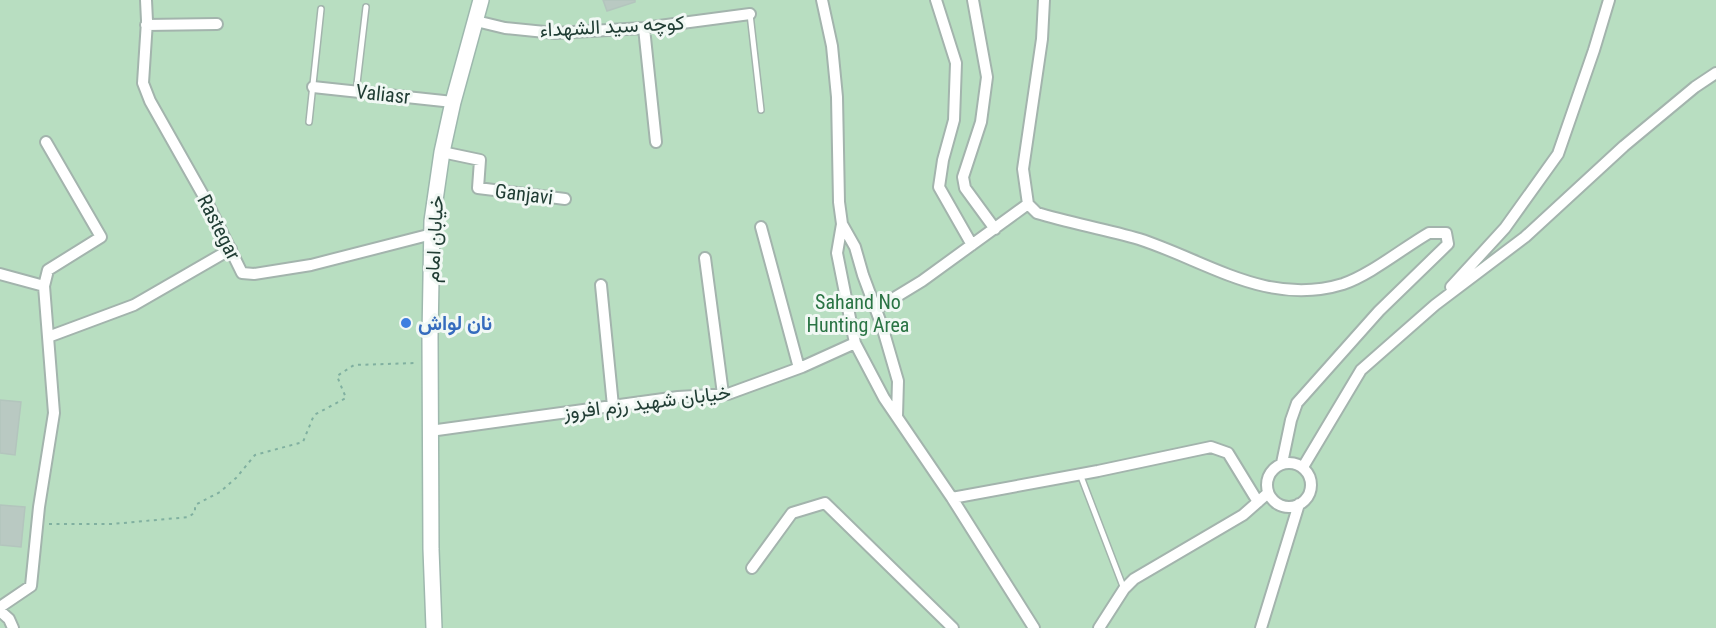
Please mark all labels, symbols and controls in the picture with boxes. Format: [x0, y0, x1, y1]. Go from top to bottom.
street label: کوچه سید الشهداء [539, 10, 685, 44]
street label: Valiasr [355, 79, 411, 109]
street label: Ganjavi [494, 179, 554, 209]
street label: Rastegar [192, 190, 246, 264]
street label: خیابان امام [420, 195, 449, 283]
park label: Sahand No Hunting Area [807, 290, 909, 337]
place label: نان لواش [418, 311, 492, 336]
marker: نان لواش [399, 316, 413, 330]
street label: خیابان شهید رزم افروز [561, 380, 732, 425]

